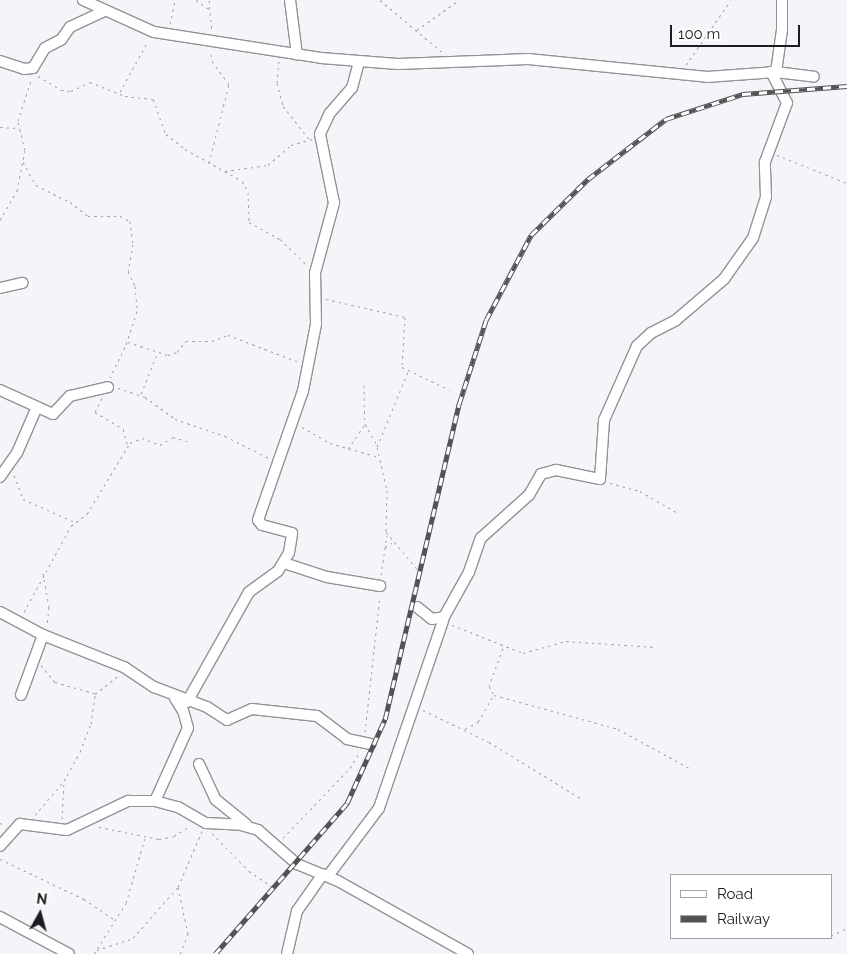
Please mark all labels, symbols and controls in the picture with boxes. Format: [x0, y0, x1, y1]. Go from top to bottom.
scale bar [672, 15, 802, 47]
text: 100 m [678, 25, 720, 43]
legend [670, 874, 832, 939]
text: Road [717, 885, 753, 903]
north arrow [15, 889, 65, 939]
text: N [36, 891, 48, 908]
text: Railway [717, 910, 770, 928]

